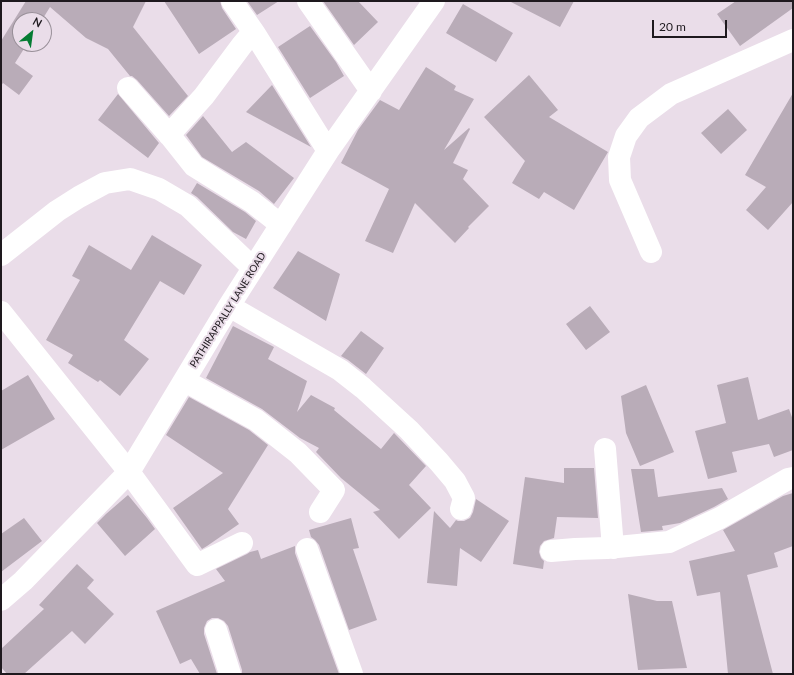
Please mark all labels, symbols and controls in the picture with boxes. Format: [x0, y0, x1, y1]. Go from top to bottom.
north arrow [12, 12, 52, 52]
scale bar [654, 12, 729, 38]
text: N [31, 14, 44, 30]
text: 20 m [659, 19, 686, 34]
street label: PATHIRAPPALLY LANE ROAD [188, 250, 268, 370]

